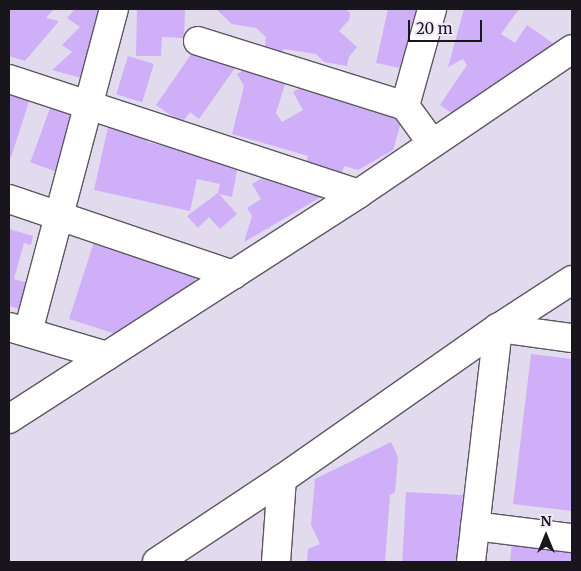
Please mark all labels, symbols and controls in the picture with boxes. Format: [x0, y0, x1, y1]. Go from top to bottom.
scale bar [411, 10, 485, 42]
text: 20 m [416, 19, 453, 38]
north arrow [521, 511, 571, 561]
text: N [540, 512, 552, 530]

